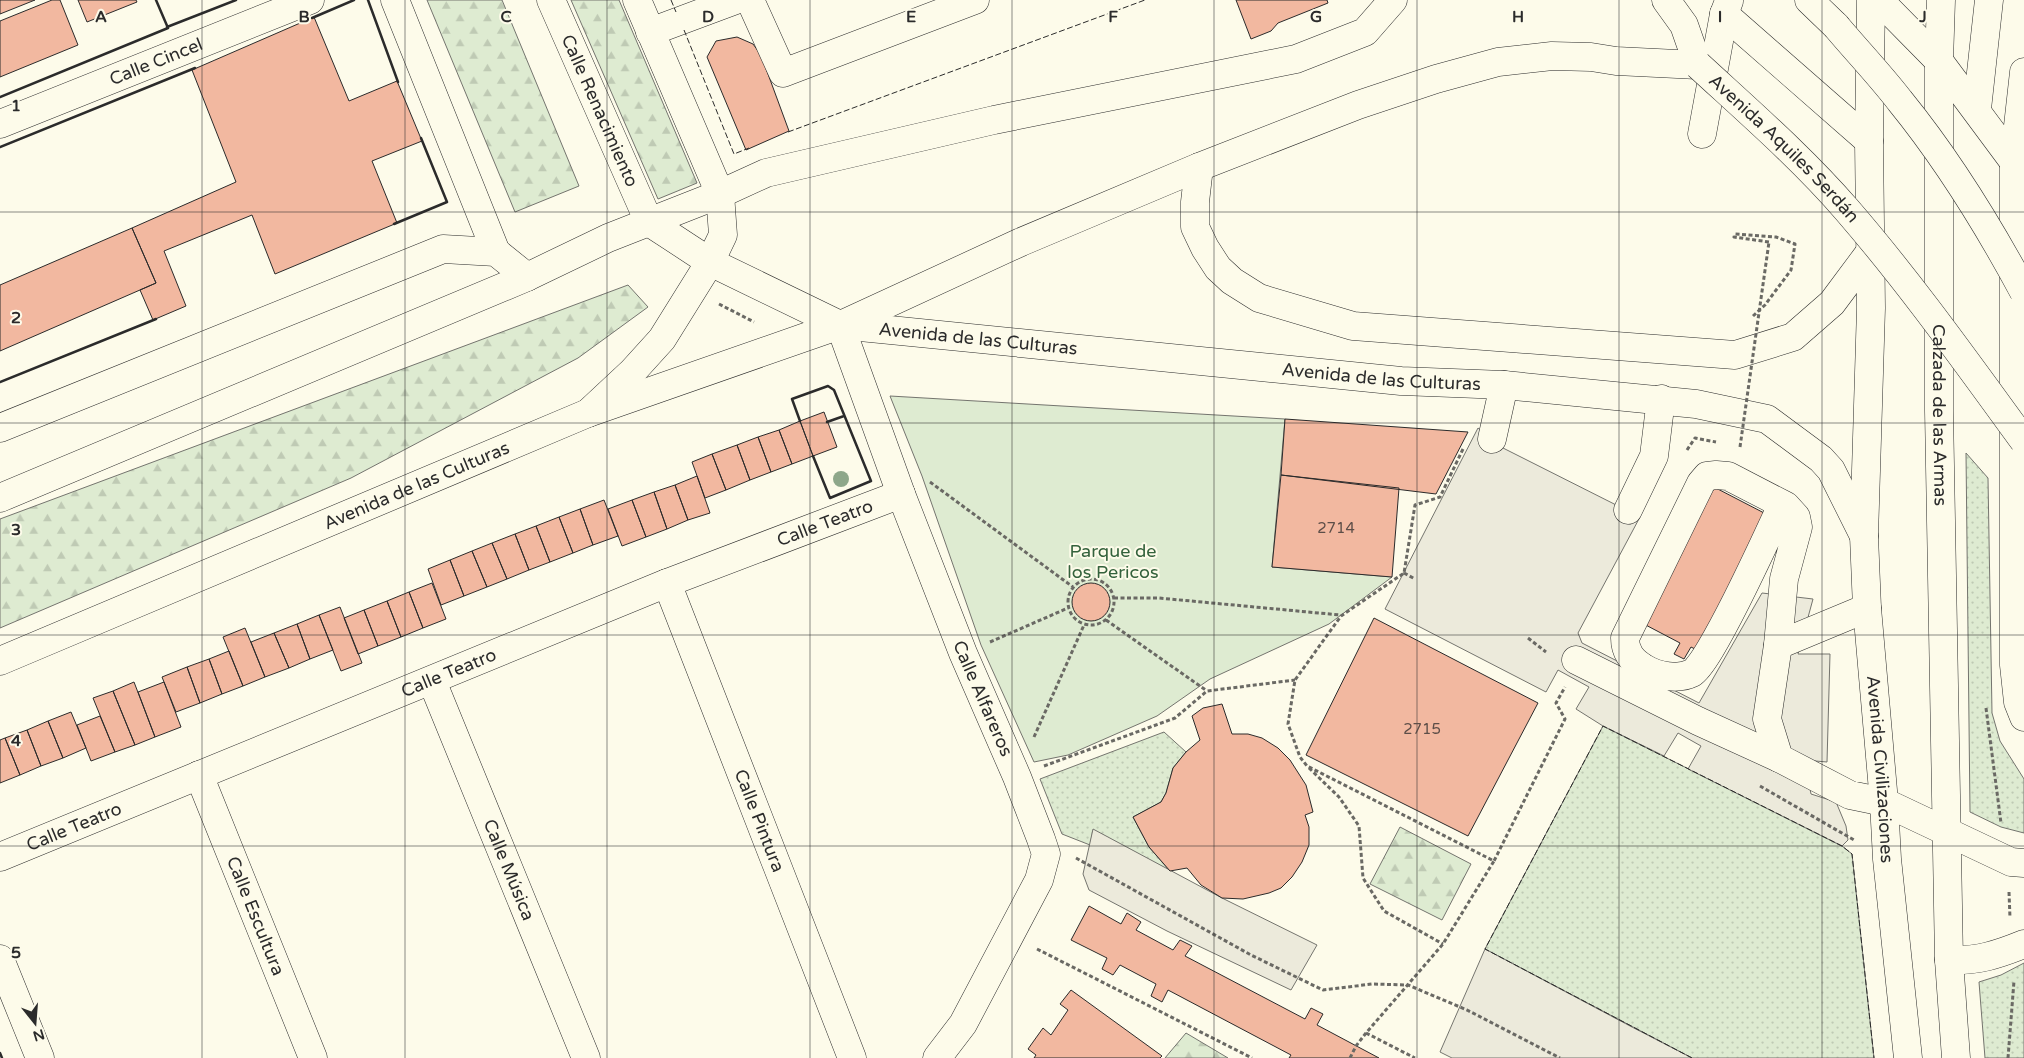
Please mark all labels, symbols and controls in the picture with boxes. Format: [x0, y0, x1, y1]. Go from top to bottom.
text: A [95, 7, 107, 27]
text: B [298, 7, 310, 27]
text: C [500, 7, 512, 27]
text: D [702, 7, 714, 27]
text: E [906, 7, 916, 27]
text: F [1108, 7, 1118, 27]
text: G [1310, 7, 1322, 27]
text: H [1512, 7, 1524, 27]
text: I [1718, 7, 1722, 27]
text: J [1918, 7, 1927, 27]
street label: Calle Renacimiento [557, 31, 643, 190]
street label: Calle Cincel [106, 33, 206, 90]
street label: Avenida Aquiles Serdán [1704, 70, 1864, 227]
text: 1 [11, 96, 21, 116]
text: 2 [11, 308, 21, 328]
street label: Avenida de las Culturas [878, 318, 1079, 360]
street label: Calzada de las Armas [1928, 324, 1952, 506]
street label: Avenida de las Culturas [1281, 358, 1481, 395]
street label: Avenida de las Culturas [320, 436, 513, 534]
street label: Calle Teatro [774, 495, 876, 551]
house number: 2714 [1317, 519, 1355, 537]
text: 3 [11, 520, 21, 540]
park label: Parque de los Pericos [1067, 540, 1159, 583]
street label: Calle Alfareros [948, 637, 1018, 760]
street label: Calle Teatro [398, 643, 500, 702]
street label: Avenida Civilizaciones [1862, 675, 1898, 864]
house number: 2715 [1403, 720, 1441, 738]
text: 4 [11, 731, 21, 751]
street label: Calle Pintura [730, 766, 789, 875]
street label: Calle Teatro [23, 797, 125, 856]
street label: Calle Música [479, 816, 540, 924]
street label: Calle Escultura [222, 853, 290, 979]
text: 5 [11, 943, 21, 963]
north arrow [10, 998, 60, 1048]
text: N [31, 1025, 47, 1045]

